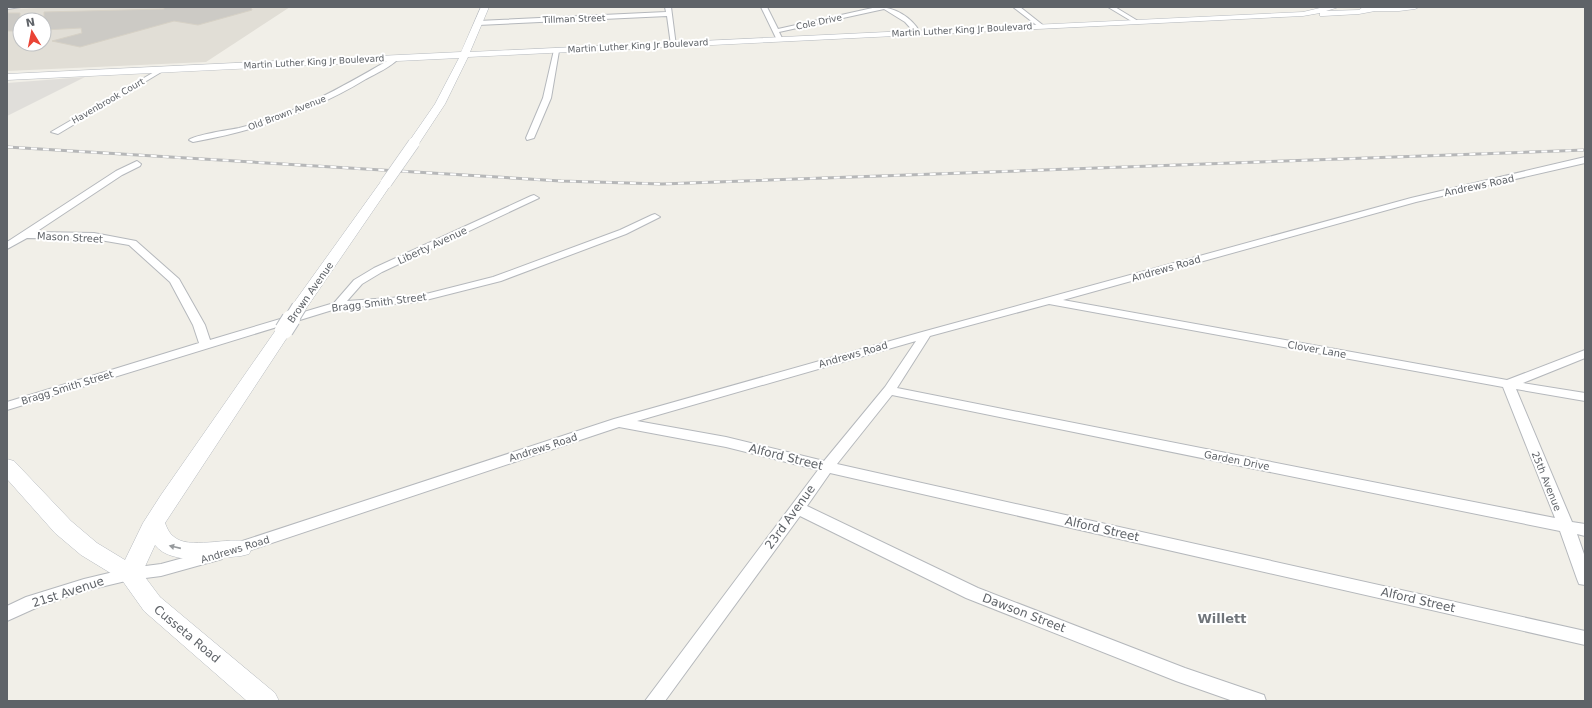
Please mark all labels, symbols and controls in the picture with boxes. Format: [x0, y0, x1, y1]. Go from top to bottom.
north arrow [12, 12, 52, 52]
street label: Cole Drive [795, 12, 843, 32]
street label: Tillman Street [541, 13, 606, 25]
text: N [25, 15, 36, 30]
street label: Martin Luther King Jr Boulevard [891, 21, 1033, 39]
street label: Martin Luther King Jr Boulevard [567, 37, 709, 55]
street label: Martin Luther King Jr Boulevard [243, 53, 385, 71]
street label: Havenbrook Court [70, 76, 146, 126]
street label: Old Brown Avenue [247, 93, 328, 132]
street label: Andrews Road [1443, 173, 1515, 198]
street label: Liberty Avenue [396, 225, 469, 266]
street label: Mason Street [37, 230, 103, 245]
street label: Andrews Road [1130, 253, 1202, 284]
street label: Brown Avenue [285, 260, 335, 325]
street label: Bragg Smith Street [331, 291, 427, 314]
street label: Andrews Road [817, 339, 889, 370]
street label: Clover Lane [1287, 339, 1347, 360]
street label: Bragg Smith Street [20, 368, 115, 407]
street label: Andrews Road [508, 431, 579, 464]
street label: Alford Street [748, 441, 825, 473]
street label: Garden Drive [1203, 449, 1271, 472]
street label: 25th Avenue [1530, 450, 1563, 513]
street label: 23rd Avenue [762, 482, 818, 552]
street label: Alford Street [1064, 514, 1141, 544]
street label: Andrews Road [199, 534, 271, 565]
one-way arrow [169, 544, 181, 550]
street label: 21st Avenue [30, 574, 106, 610]
street label: Alford Street [1380, 585, 1457, 615]
street label: Dawson Street [980, 591, 1068, 635]
street label: Cusseta Road [151, 602, 223, 666]
district label: Willett [1198, 611, 1246, 626]

